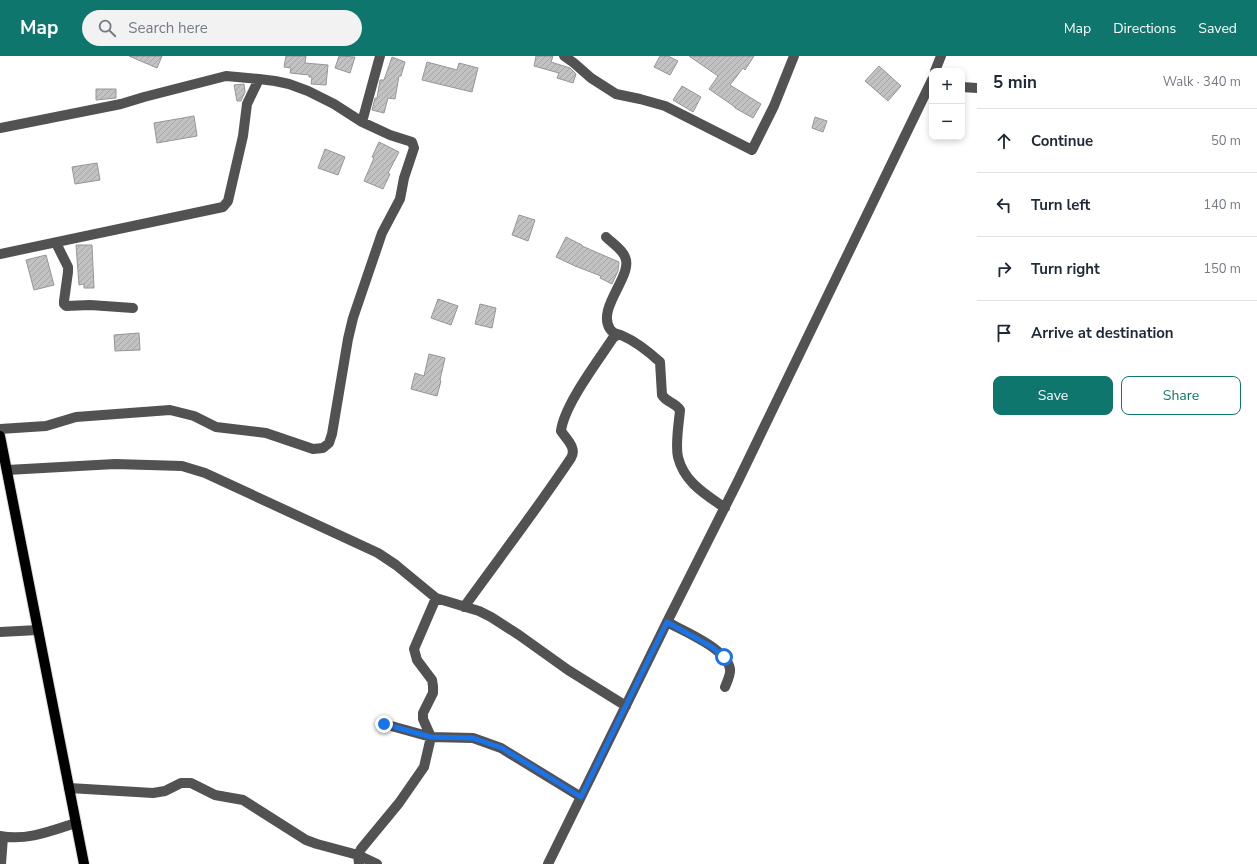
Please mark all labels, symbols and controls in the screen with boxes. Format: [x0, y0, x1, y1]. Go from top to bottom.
search box [82, 10, 362, 46]
text: Map [20, 15, 58, 41]
icon: search [96, 17, 118, 39]
text: Search here [128, 18, 208, 38]
text: Map [1064, 19, 1091, 38]
text: Directions [1113, 19, 1176, 38]
text: Saved [1198, 19, 1237, 38]
map controls [929, 68, 965, 140]
button: + [929, 68, 965, 104]
text: 5 min [993, 71, 1037, 94]
text: Walk · 340 m [1163, 73, 1241, 91]
button: − [929, 104, 965, 140]
icon: ahead [993, 130, 1015, 152]
text: Continue [1031, 131, 1093, 151]
text: 50 m [1211, 132, 1241, 150]
icon: left [993, 194, 1015, 216]
text: Turn left [1031, 195, 1090, 215]
text: 140 m [1203, 196, 1241, 214]
icon: right [993, 258, 1015, 280]
text: Turn right [1031, 259, 1100, 279]
text: 150 m [1203, 260, 1241, 278]
icon: arrive [993, 322, 1015, 344]
text: Arrive at destination [1031, 323, 1174, 343]
button: Save [993, 376, 1113, 415]
button: Share [1121, 376, 1241, 415]
route start [715, 648, 733, 666]
route end [375, 715, 393, 733]

